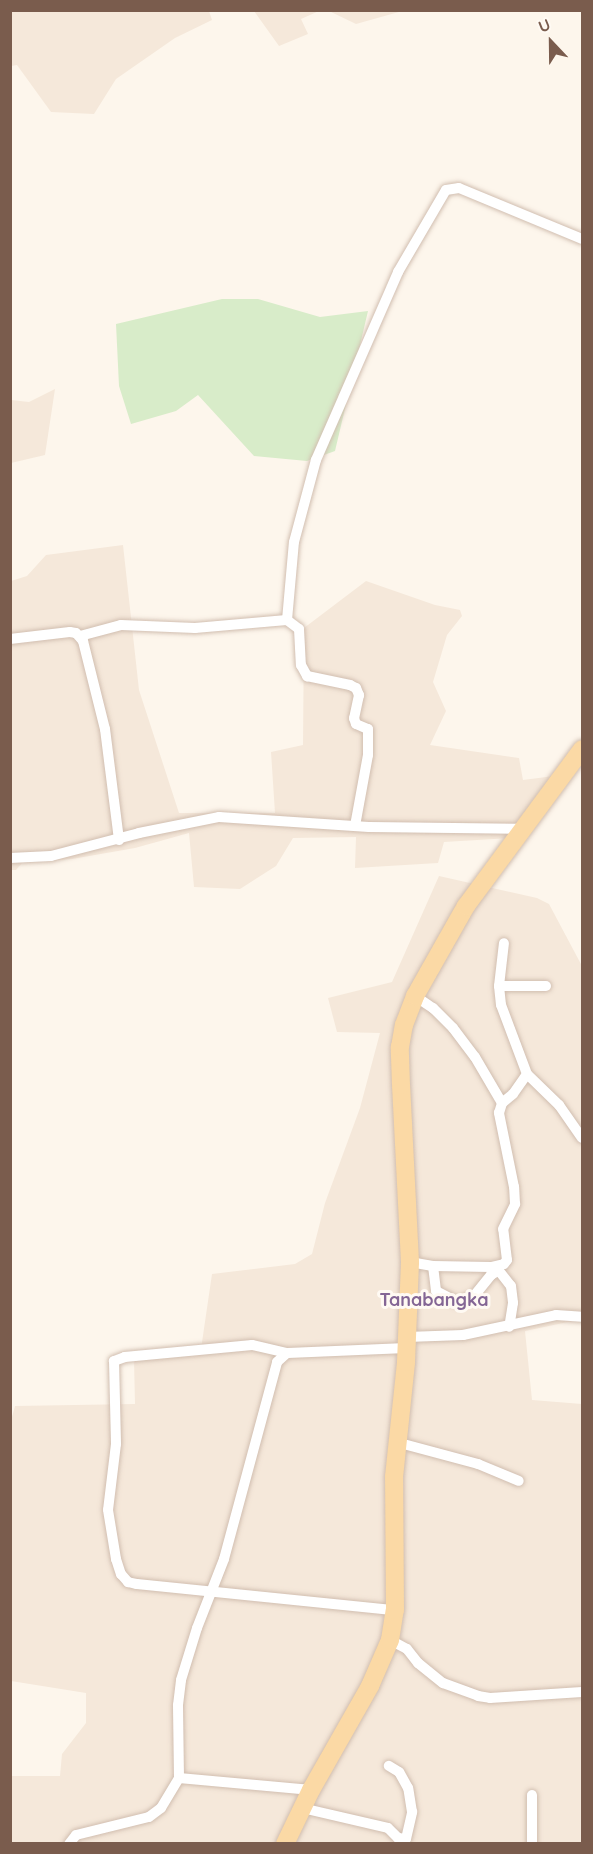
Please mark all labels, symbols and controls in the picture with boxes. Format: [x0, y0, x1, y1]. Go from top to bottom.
north arrow [521, 12, 581, 72]
text: U [535, 14, 553, 37]
district label: Tanabangka [379, 1289, 489, 1311]

